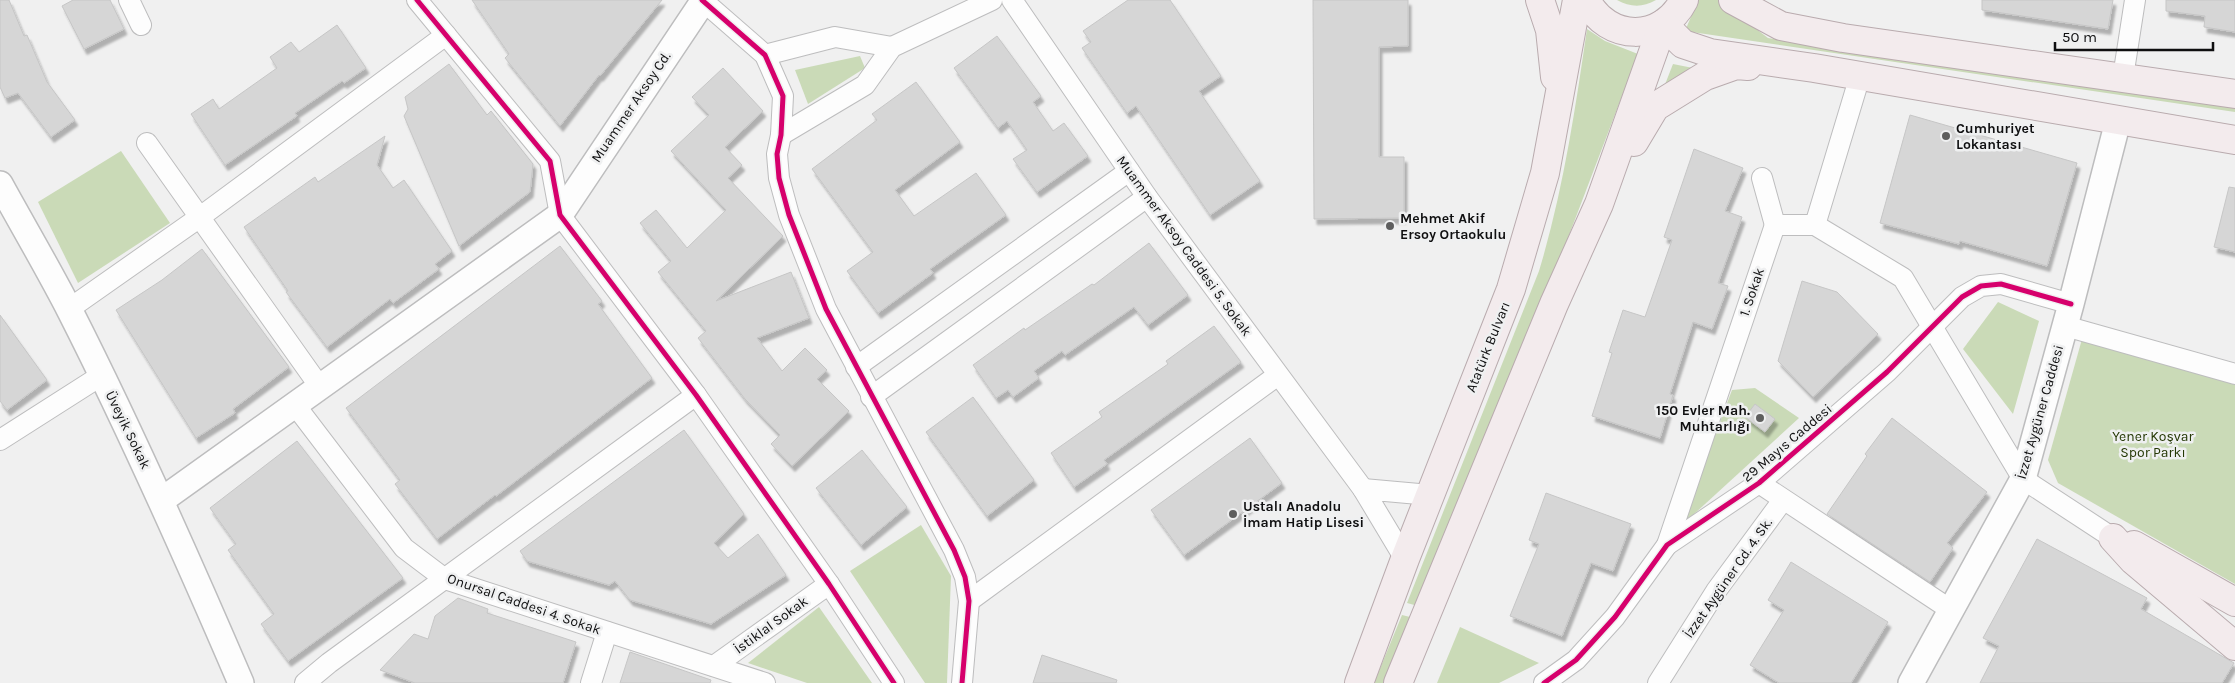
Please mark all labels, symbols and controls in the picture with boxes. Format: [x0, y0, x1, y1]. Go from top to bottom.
scale bar [2055, 20, 2212, 52]
text: 50 m [2062, 28, 2097, 46]
street label: Muammer Aksoy Cd. [588, 48, 675, 166]
place label: Cumhuriyet Lokantası [1956, 120, 2035, 153]
marker: Cumhuriyet Lokantası [1940, 130, 1952, 142]
street label: Muammer Aksoy Caddesi 5. Sokak [1113, 152, 1255, 340]
place label: Mehmet Akif Ersoy Ortaokulu [1400, 210, 1506, 243]
marker: Mehmet Akif Ersoy Ortaokulu [1384, 220, 1396, 232]
street label: 1. Sokak [1736, 265, 1768, 318]
street label: Atatürk Bulvarı [1462, 299, 1514, 395]
street label: İzzet Aygüner Caddesi [2013, 343, 2067, 481]
street label: Üveyik Sokak [102, 388, 154, 472]
street label: 29 Mayıs Caddesi [1739, 400, 1835, 486]
place label: 150 Evler Mah. Muhtarlığı [1656, 402, 1750, 435]
marker: 150 Evler Mah. Muhtarlığı [1754, 412, 1766, 424]
park label: Yener Koşvar Spor Parkı [2112, 428, 2195, 461]
place label: Ustalı Anadolu İmam Hatip Lisesi [1243, 498, 1364, 531]
marker: Ustalı Anadolu İmam Hatip Lisesi [1227, 508, 1239, 520]
street label: İzzet Aygüner Cd. 4. Sk. [1680, 514, 1776, 641]
street label: Onursal Caddesi 4. Sokak [445, 570, 603, 638]
street label: İstiklal Sokak [731, 592, 811, 657]

